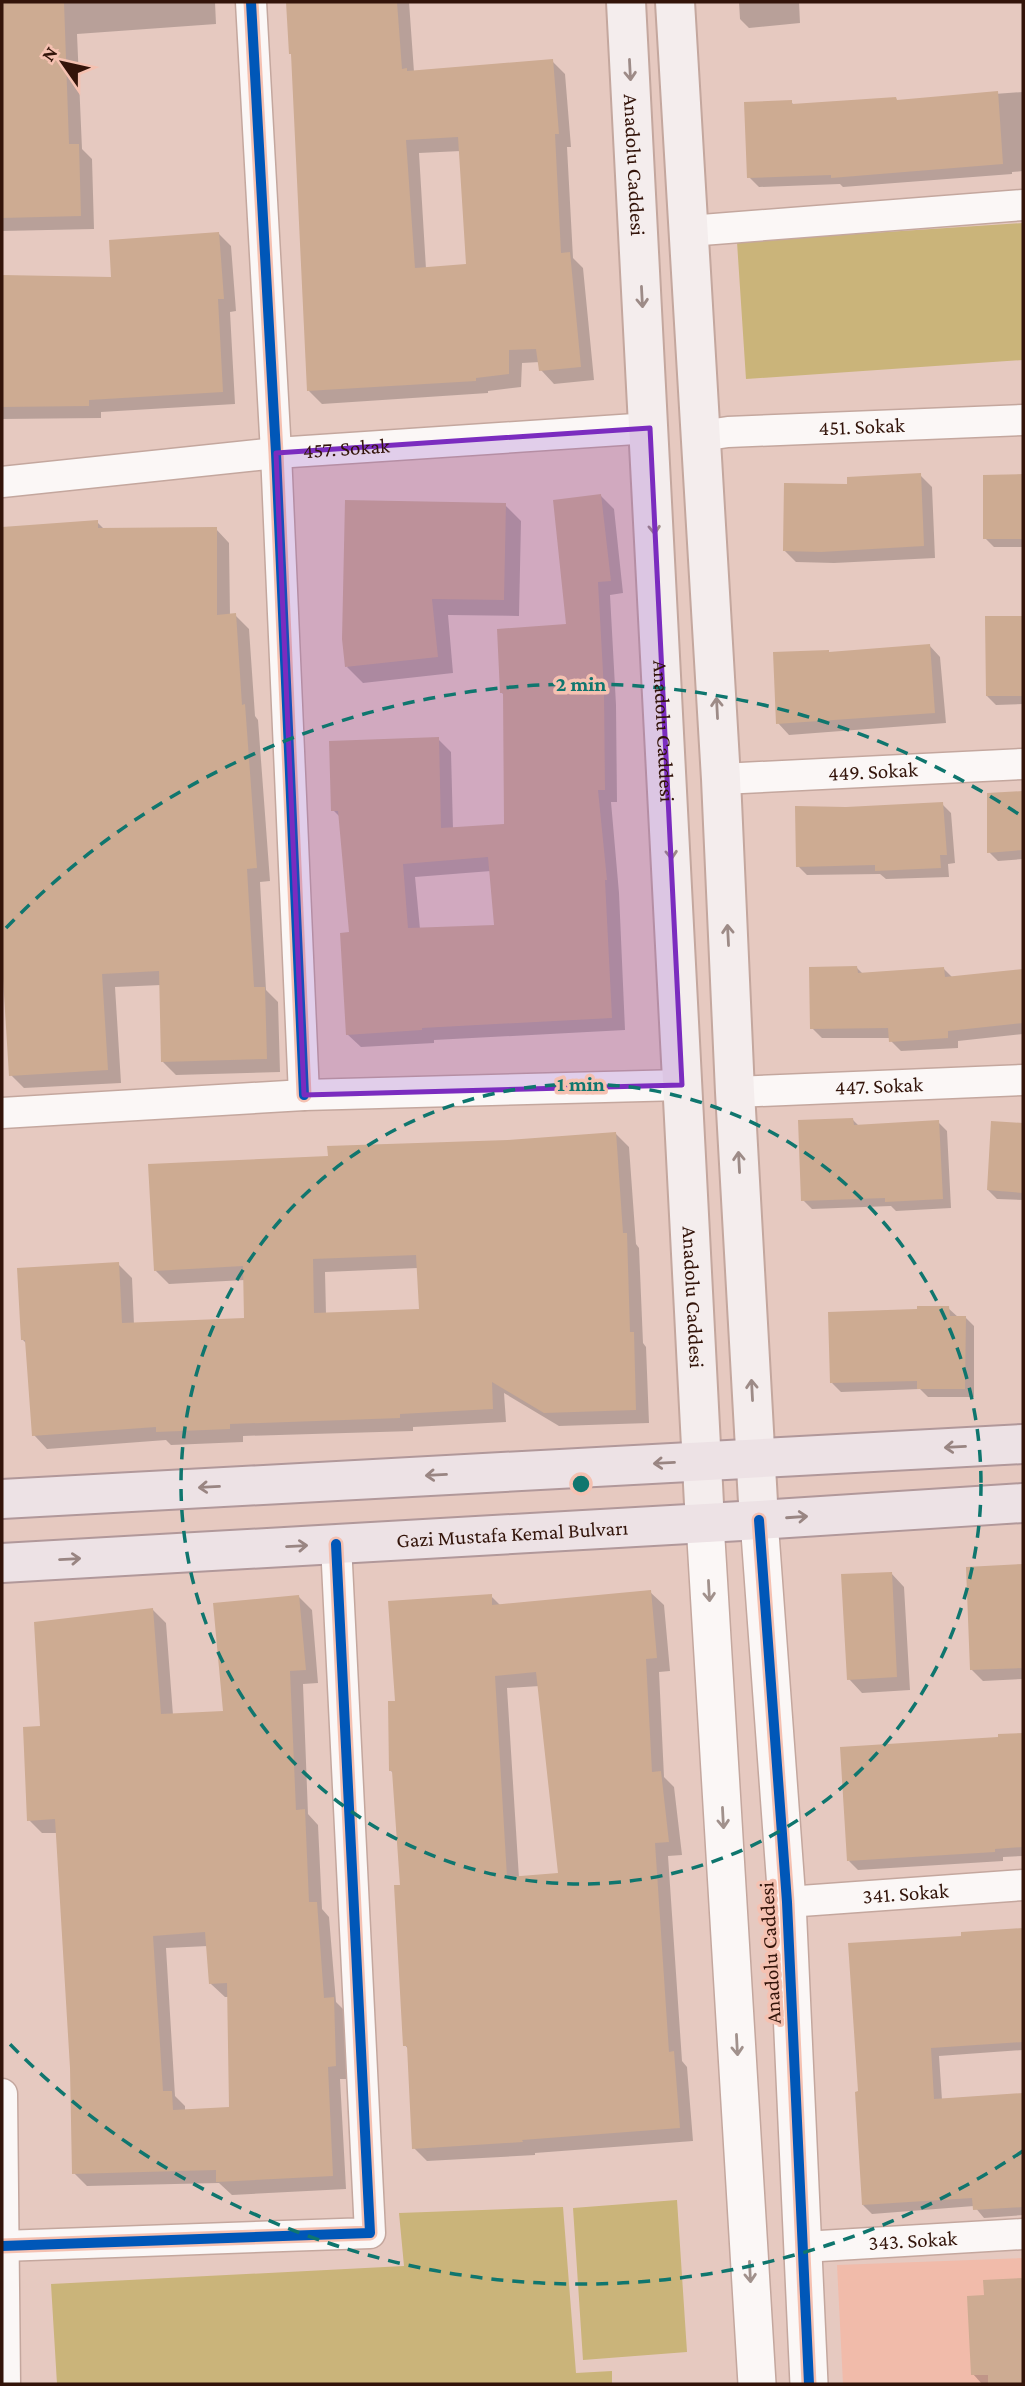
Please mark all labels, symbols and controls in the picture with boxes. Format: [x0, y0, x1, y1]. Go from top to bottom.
north arrow [28, 28, 98, 98]
text: N [37, 42, 62, 65]
one-way arrow [624, 58, 637, 81]
street label: Anadolu Caddesi [619, 93, 650, 237]
one-way arrow [636, 285, 649, 308]
street label: 451. Sokak [818, 413, 905, 440]
street label: 457. Sokak [302, 433, 391, 463]
one-way arrow [648, 512, 661, 535]
street label: Anadolu Caddesi [648, 659, 680, 803]
text: 2 min [556, 672, 606, 696]
one-way arrow [710, 697, 723, 720]
street label: 449. Sokak [827, 757, 918, 786]
one-way arrow [664, 838, 677, 861]
one-way arrow [721, 924, 734, 947]
text: 1 min [557, 1072, 605, 1096]
street label: 447. Sokak [834, 1072, 924, 1100]
one-way arrow [732, 1152, 745, 1174]
street label: Anadolu Caddesi [678, 1226, 709, 1369]
one-way arrow [745, 1379, 758, 1401]
one-way arrow [944, 1441, 967, 1454]
one-way arrow [652, 1456, 675, 1469]
one-way arrow [426, 1469, 448, 1482]
centre of rings [569, 1472, 593, 1496]
one-way arrow [198, 1481, 221, 1494]
one-way arrow [785, 1511, 808, 1524]
street label: Gazi Mustafa Kemal Bulvarı [396, 1515, 629, 1553]
one-way arrow [285, 1540, 308, 1553]
one-way arrow [58, 1552, 81, 1565]
one-way arrow [703, 1579, 716, 1602]
one-way arrow [717, 1806, 730, 1829]
street label: 341. Sokak [862, 1878, 950, 1909]
street label: Anadolu Caddesi [754, 1881, 786, 2025]
one-way arrow [730, 2034, 743, 2057]
street label: 343. Sokak [868, 2226, 958, 2255]
one-way arrow [744, 2261, 757, 2284]

